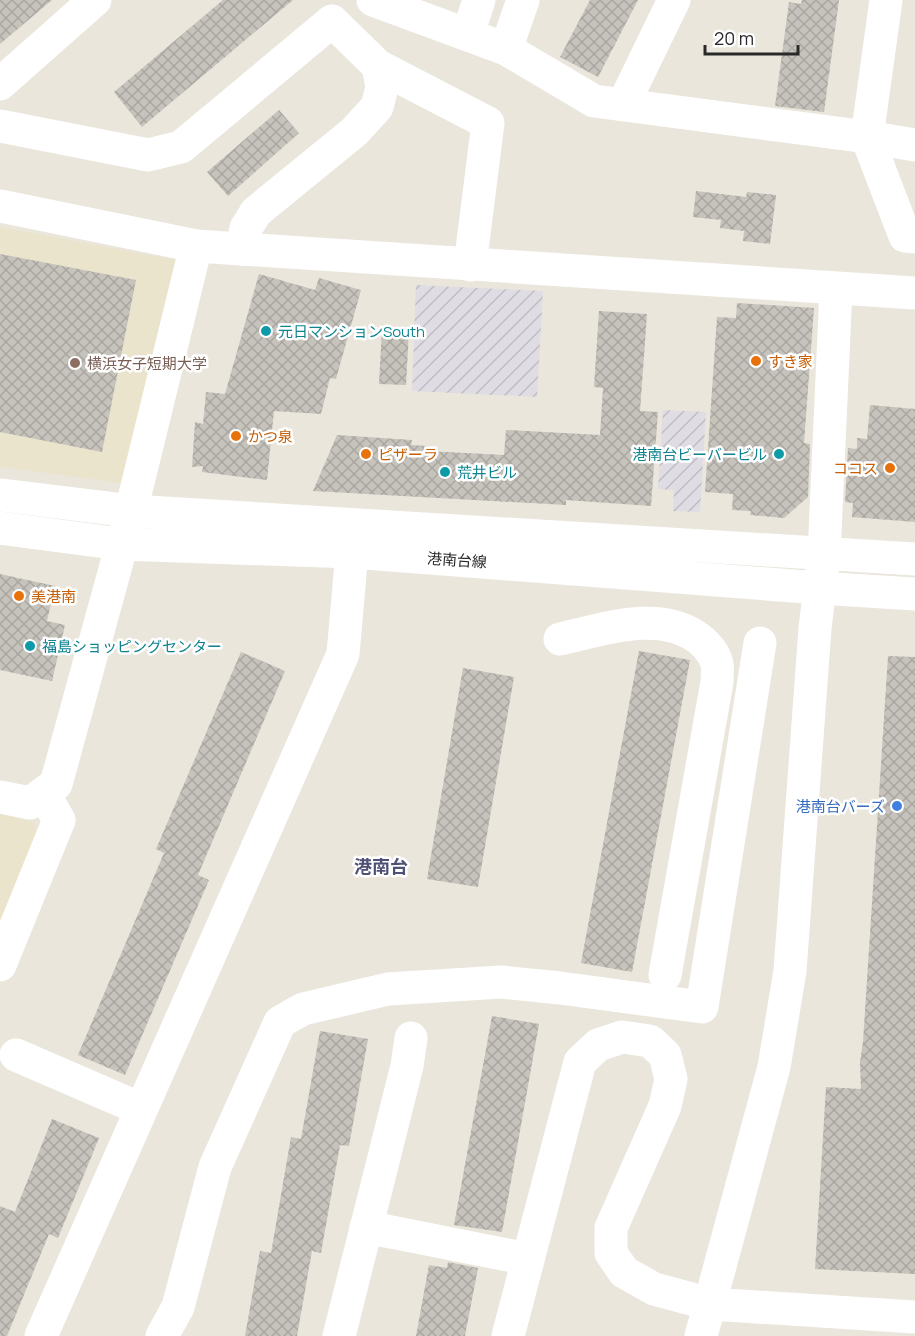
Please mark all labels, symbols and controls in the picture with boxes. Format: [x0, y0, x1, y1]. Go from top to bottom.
scale bar [705, 18, 798, 56]
text: 20 m [714, 26, 754, 50]
place label: 元日マンションSouth [278, 321, 425, 342]
marker: 元日マンションSouth [259, 324, 273, 338]
place label: すき家 [768, 351, 813, 372]
place label: 横浜女子短期大学 [87, 353, 207, 374]
marker: すき家 [749, 354, 763, 368]
marker: 横浜女子短期大学 [68, 356, 82, 370]
place label: かつ泉 [248, 426, 293, 447]
marker: かつ泉 [229, 429, 243, 443]
place label: ピザーラ [378, 444, 438, 465]
place label: 港南台ビーバービル [632, 444, 767, 465]
marker: ピザーラ [359, 447, 373, 461]
marker: 港南台ビーバービル [772, 447, 786, 461]
place label: ココス [833, 458, 878, 479]
marker: ココス [883, 461, 897, 475]
place label: 荒井ビル [457, 462, 517, 483]
marker: 荒井ビル [438, 465, 452, 479]
street label: 港南台線 [426, 547, 488, 573]
place label: 美港南 [31, 586, 76, 607]
marker: 美港南 [12, 589, 26, 603]
place label: 福島ショッピングセンター [42, 636, 222, 657]
marker: 福島ショッピングセンター [23, 639, 37, 653]
place label: 港南台バーズ [796, 796, 885, 817]
marker: 港南台バーズ [890, 799, 904, 813]
district label: 港南台 [354, 854, 408, 878]

